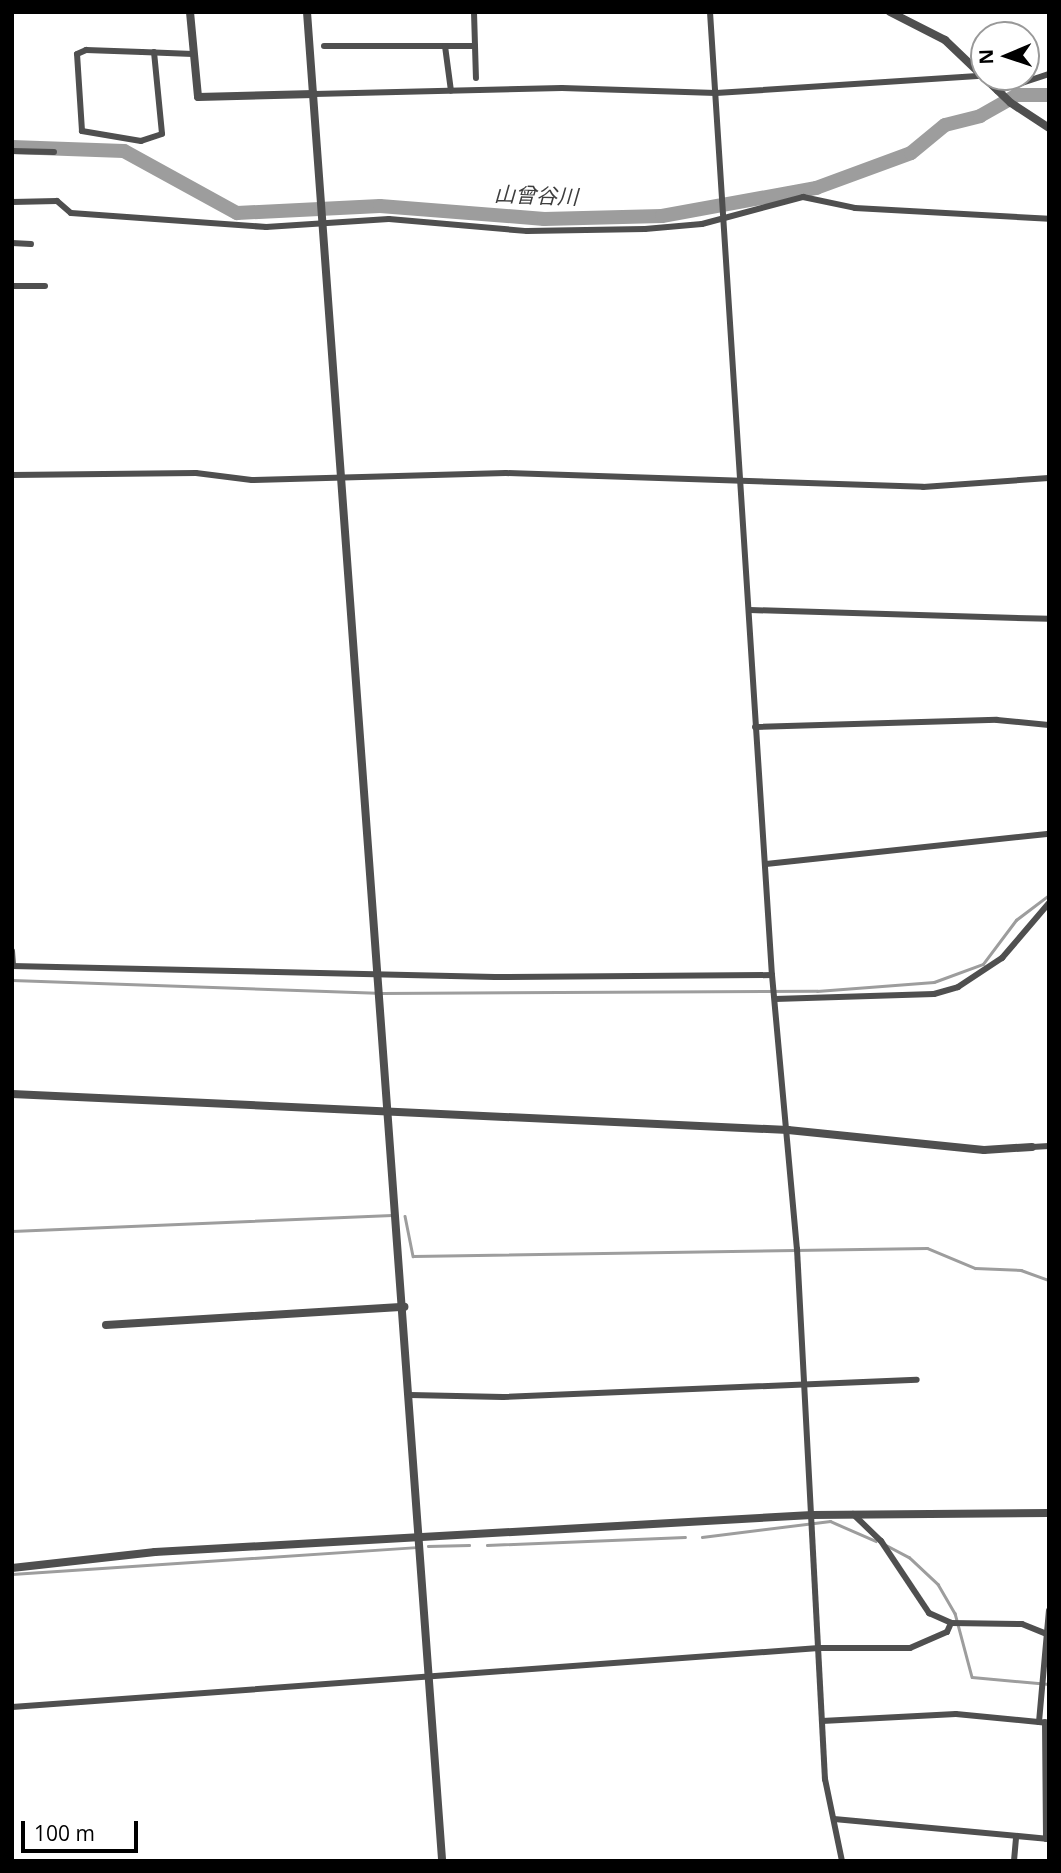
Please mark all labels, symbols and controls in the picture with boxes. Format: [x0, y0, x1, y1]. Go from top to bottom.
north arrow [970, 21, 1040, 91]
text: N [973, 48, 999, 65]
water label: 山曾谷川 [494, 181, 578, 209]
scale bar [24, 1806, 142, 1850]
text: 100 m [34, 1819, 95, 1847]

